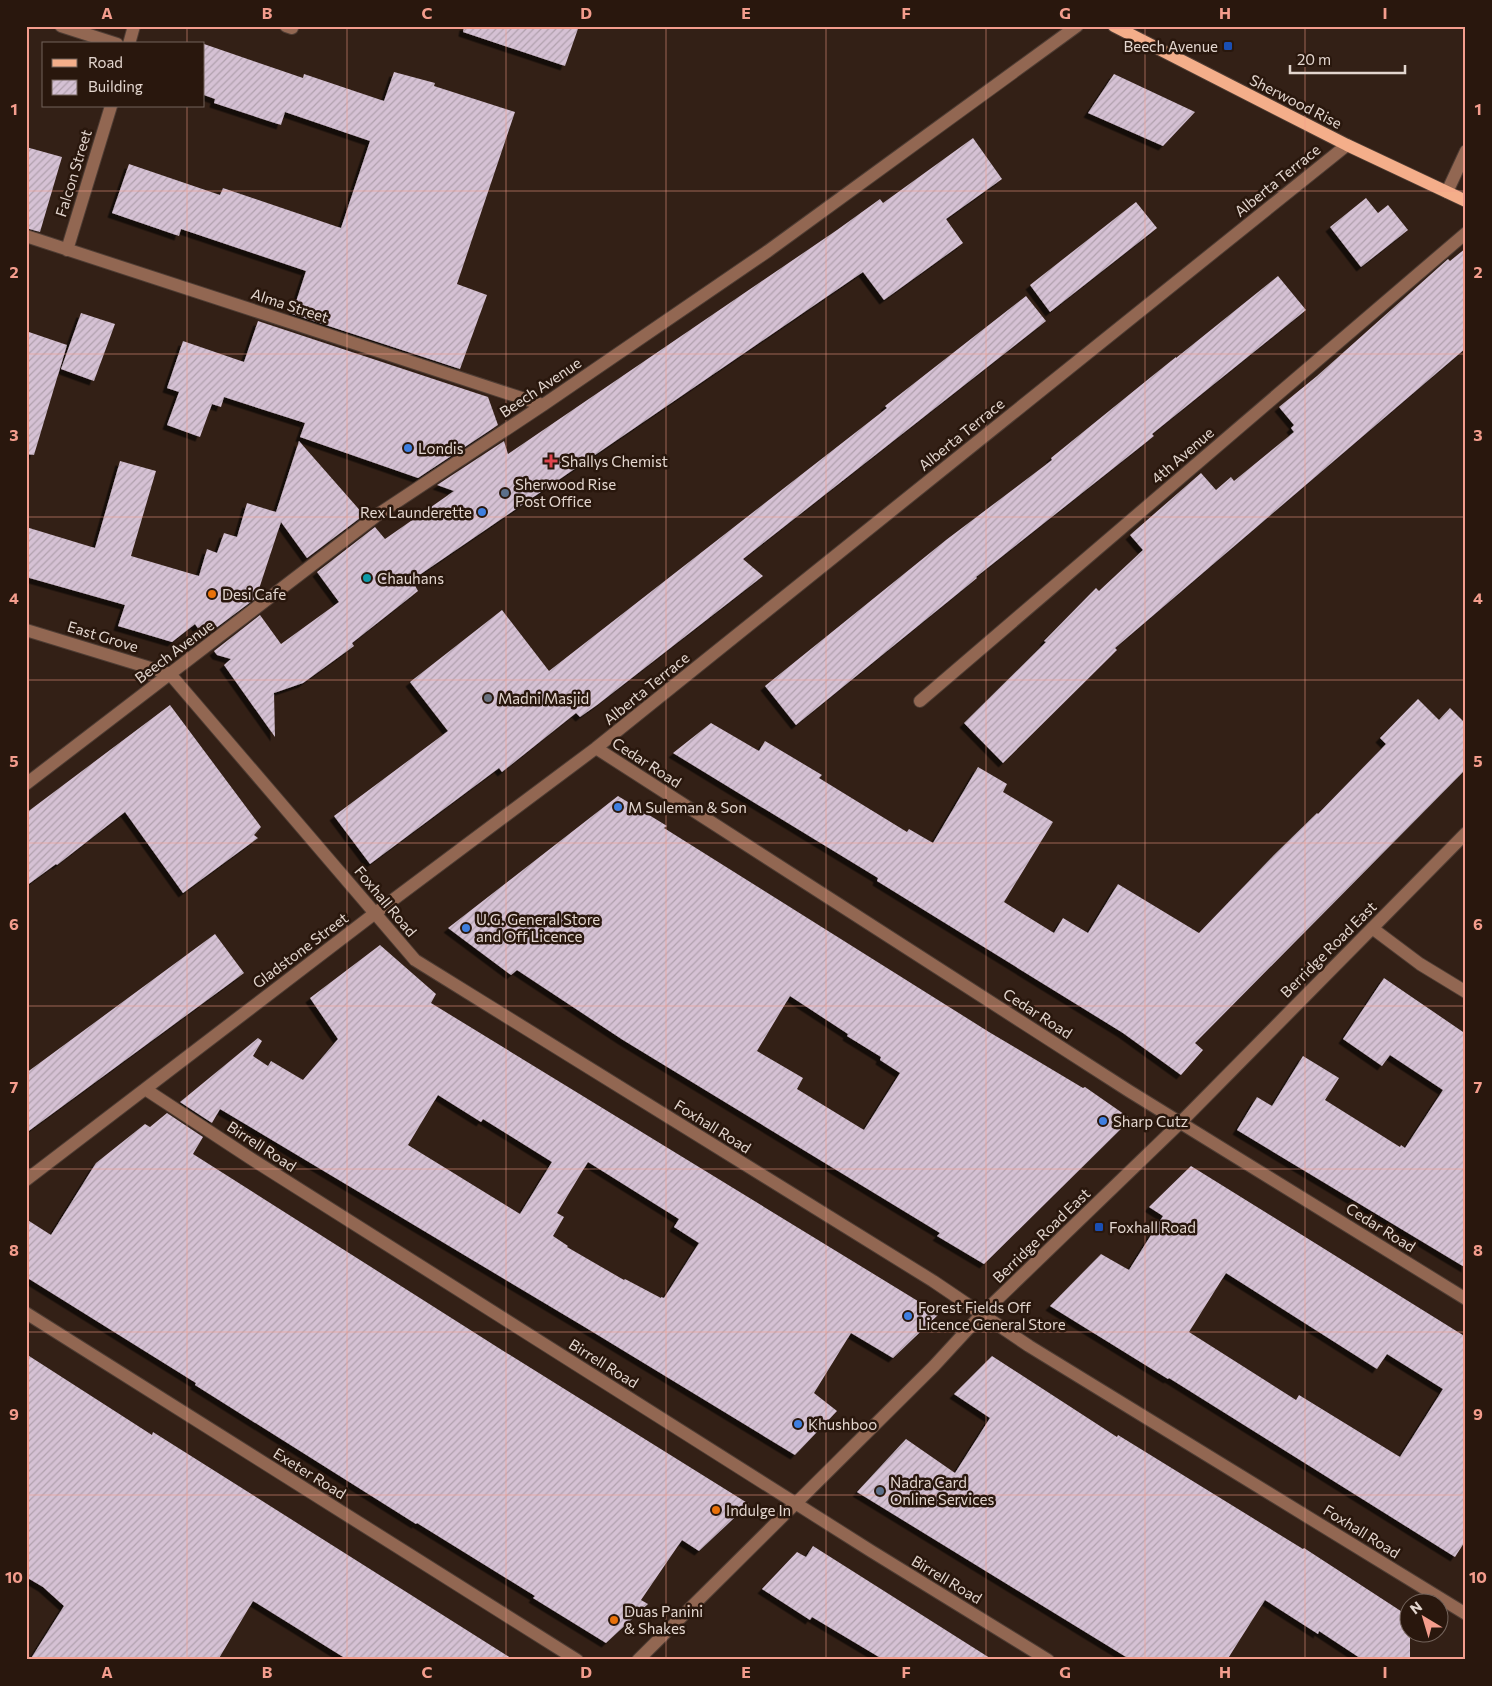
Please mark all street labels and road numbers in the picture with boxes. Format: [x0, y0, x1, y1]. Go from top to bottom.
street label: Sherwood Rise [1247, 70, 1345, 132]
street label: Falcon Street [51, 127, 95, 219]
street label: Alberta Terrace [1230, 140, 1324, 220]
street label: Alma Street [249, 284, 331, 326]
street label: Beech Avenue [496, 353, 584, 421]
street label: Alberta Terrace [914, 394, 1008, 474]
street label: 4th Avenue [1147, 423, 1217, 487]
street label: Beech Avenue [131, 615, 217, 687]
street label: East Grove [65, 617, 141, 655]
street label: Alberta Terrace [599, 648, 693, 728]
street label: Cedar Road [609, 733, 685, 791]
street label: Foxhall Road [351, 862, 421, 940]
street label: Berridge Road East [1276, 897, 1380, 1001]
street label: Gladstone Street [249, 908, 351, 992]
street label: Cedar Road [1000, 984, 1076, 1042]
street label: Foxhall Road [671, 1095, 755, 1157]
street label: Birrell Road [224, 1117, 300, 1175]
street label: Berridge Road East [989, 1184, 1093, 1286]
street label: Cedar Road [1343, 1199, 1419, 1255]
street label: Birrell Road [566, 1335, 642, 1391]
street label: Exeter Road [270, 1444, 350, 1502]
street label: Foxhall Road [1320, 1500, 1404, 1562]
street label: Birrell Road [909, 1551, 985, 1607]

